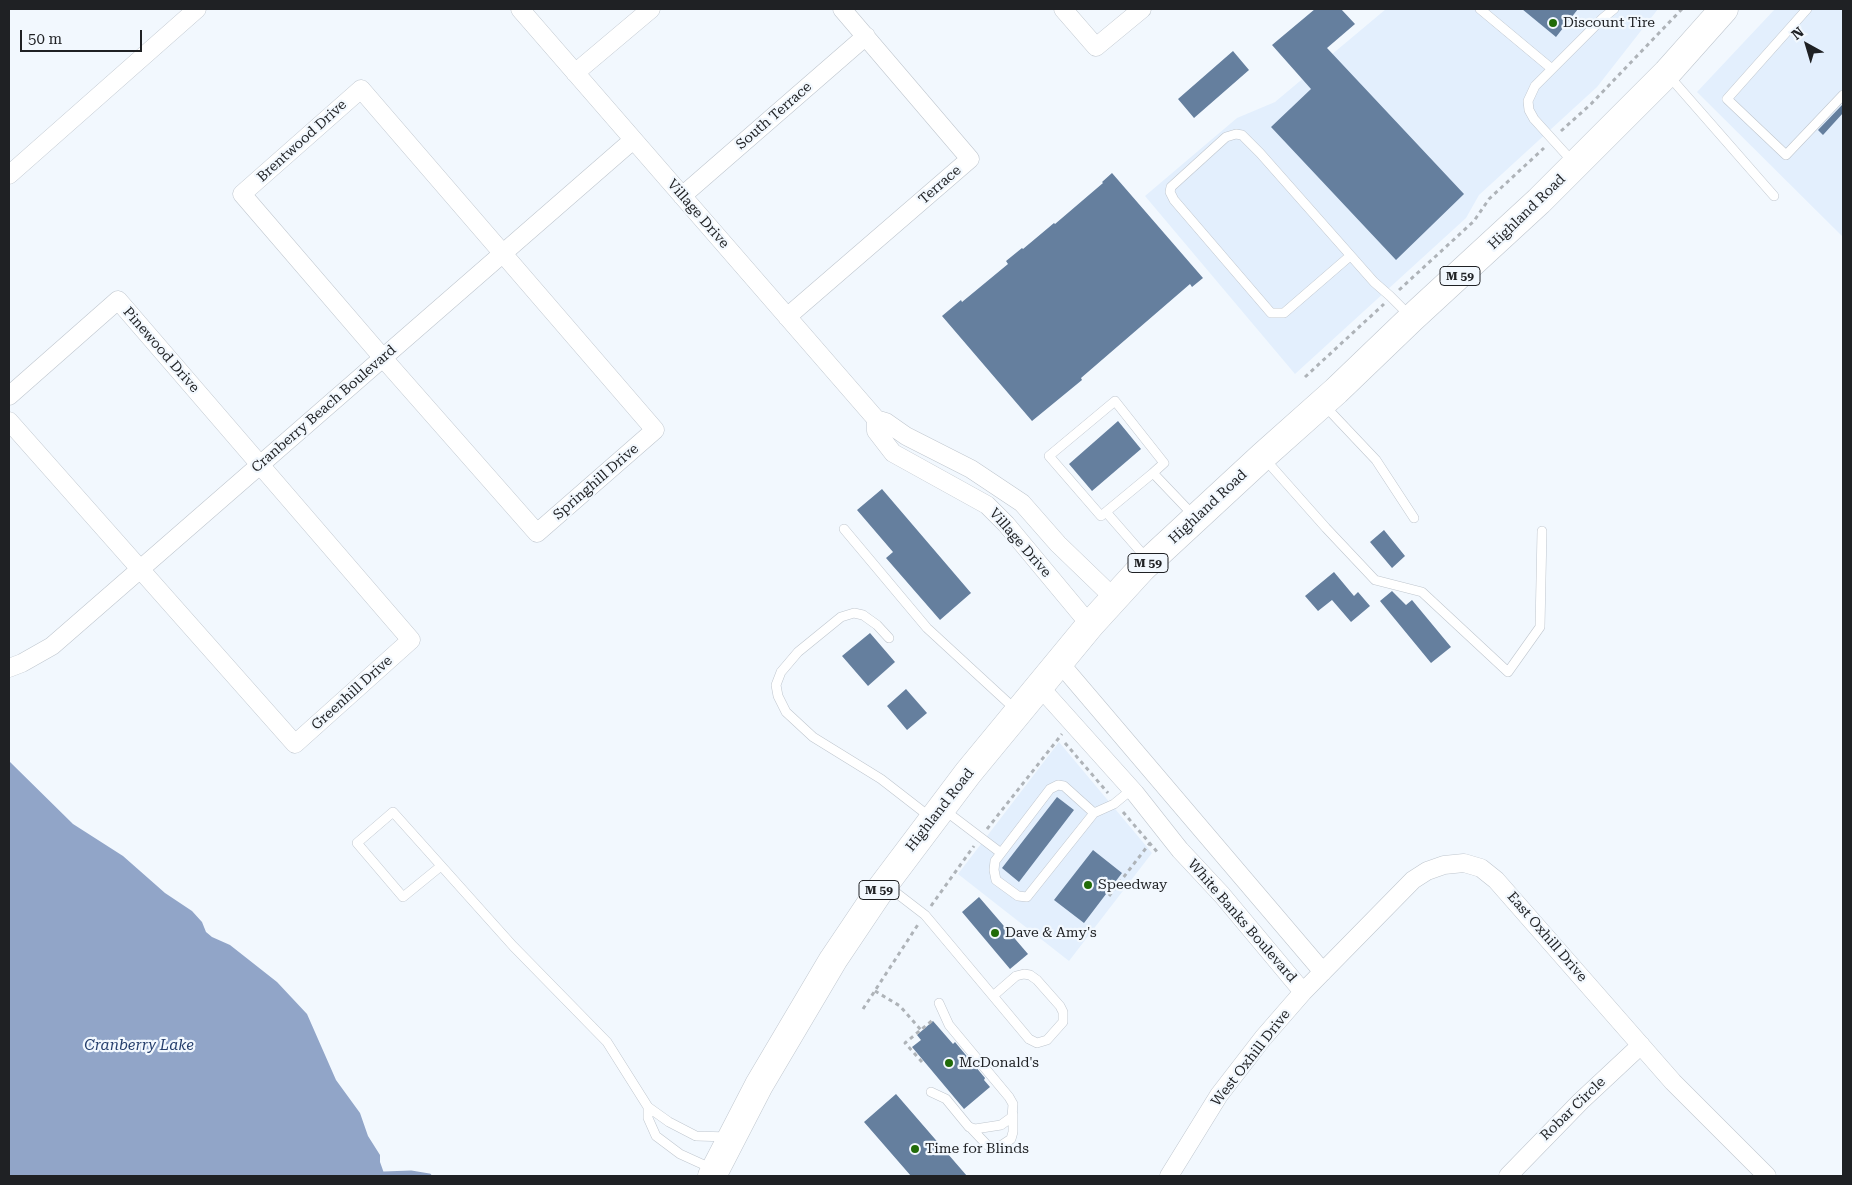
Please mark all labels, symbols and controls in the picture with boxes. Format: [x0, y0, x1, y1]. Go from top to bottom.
place label: Discount Tire [1563, 15, 1655, 31]
marker: Discount Tire [1547, 17, 1559, 29]
scale bar [22, 20, 145, 52]
north arrow [1782, 20, 1832, 70]
text: N [1788, 24, 1807, 43]
text: 50 m [28, 30, 62, 48]
street label: South Terrace [733, 79, 815, 153]
street label: Brentwood Drive [254, 96, 350, 186]
street label: Terrace [915, 162, 965, 208]
street label: Highland Road [1485, 171, 1569, 253]
street label: Village Drive [663, 176, 733, 252]
road number: M 59 [1440, 266, 1480, 286]
street label: Pinewood Drive [119, 304, 203, 396]
street label: Cranberry Beach Boulevard [248, 342, 400, 476]
street label: Springhill Drive [550, 440, 642, 524]
street label: Highland Road [1165, 466, 1251, 548]
street label: Village Drive [985, 505, 1055, 581]
road number: M 59 [1128, 554, 1168, 572]
street label: Greenhill Drive [308, 652, 396, 734]
street label: Highland Road [902, 765, 978, 855]
street label: White Banks Boulevard [1184, 856, 1300, 986]
place label: Speedway [1098, 877, 1167, 893]
marker: Speedway [1082, 879, 1094, 891]
road number: M 59 [859, 880, 899, 900]
street label: East Oxhill Drive [1503, 889, 1591, 985]
place label: Dave & Amy's [1005, 925, 1097, 941]
marker: Dave & Amy's [989, 927, 1001, 939]
street label: West Oxhill Drive [1208, 1006, 1294, 1110]
water label: Cranberry Lake [84, 1037, 194, 1055]
place label: McDonald's [959, 1055, 1039, 1071]
marker: McDonald's [943, 1057, 955, 1069]
street label: Robar Circle [1537, 1074, 1609, 1144]
place label: Time for Blinds [925, 1141, 1029, 1157]
marker: Time for Blinds [909, 1143, 921, 1155]

